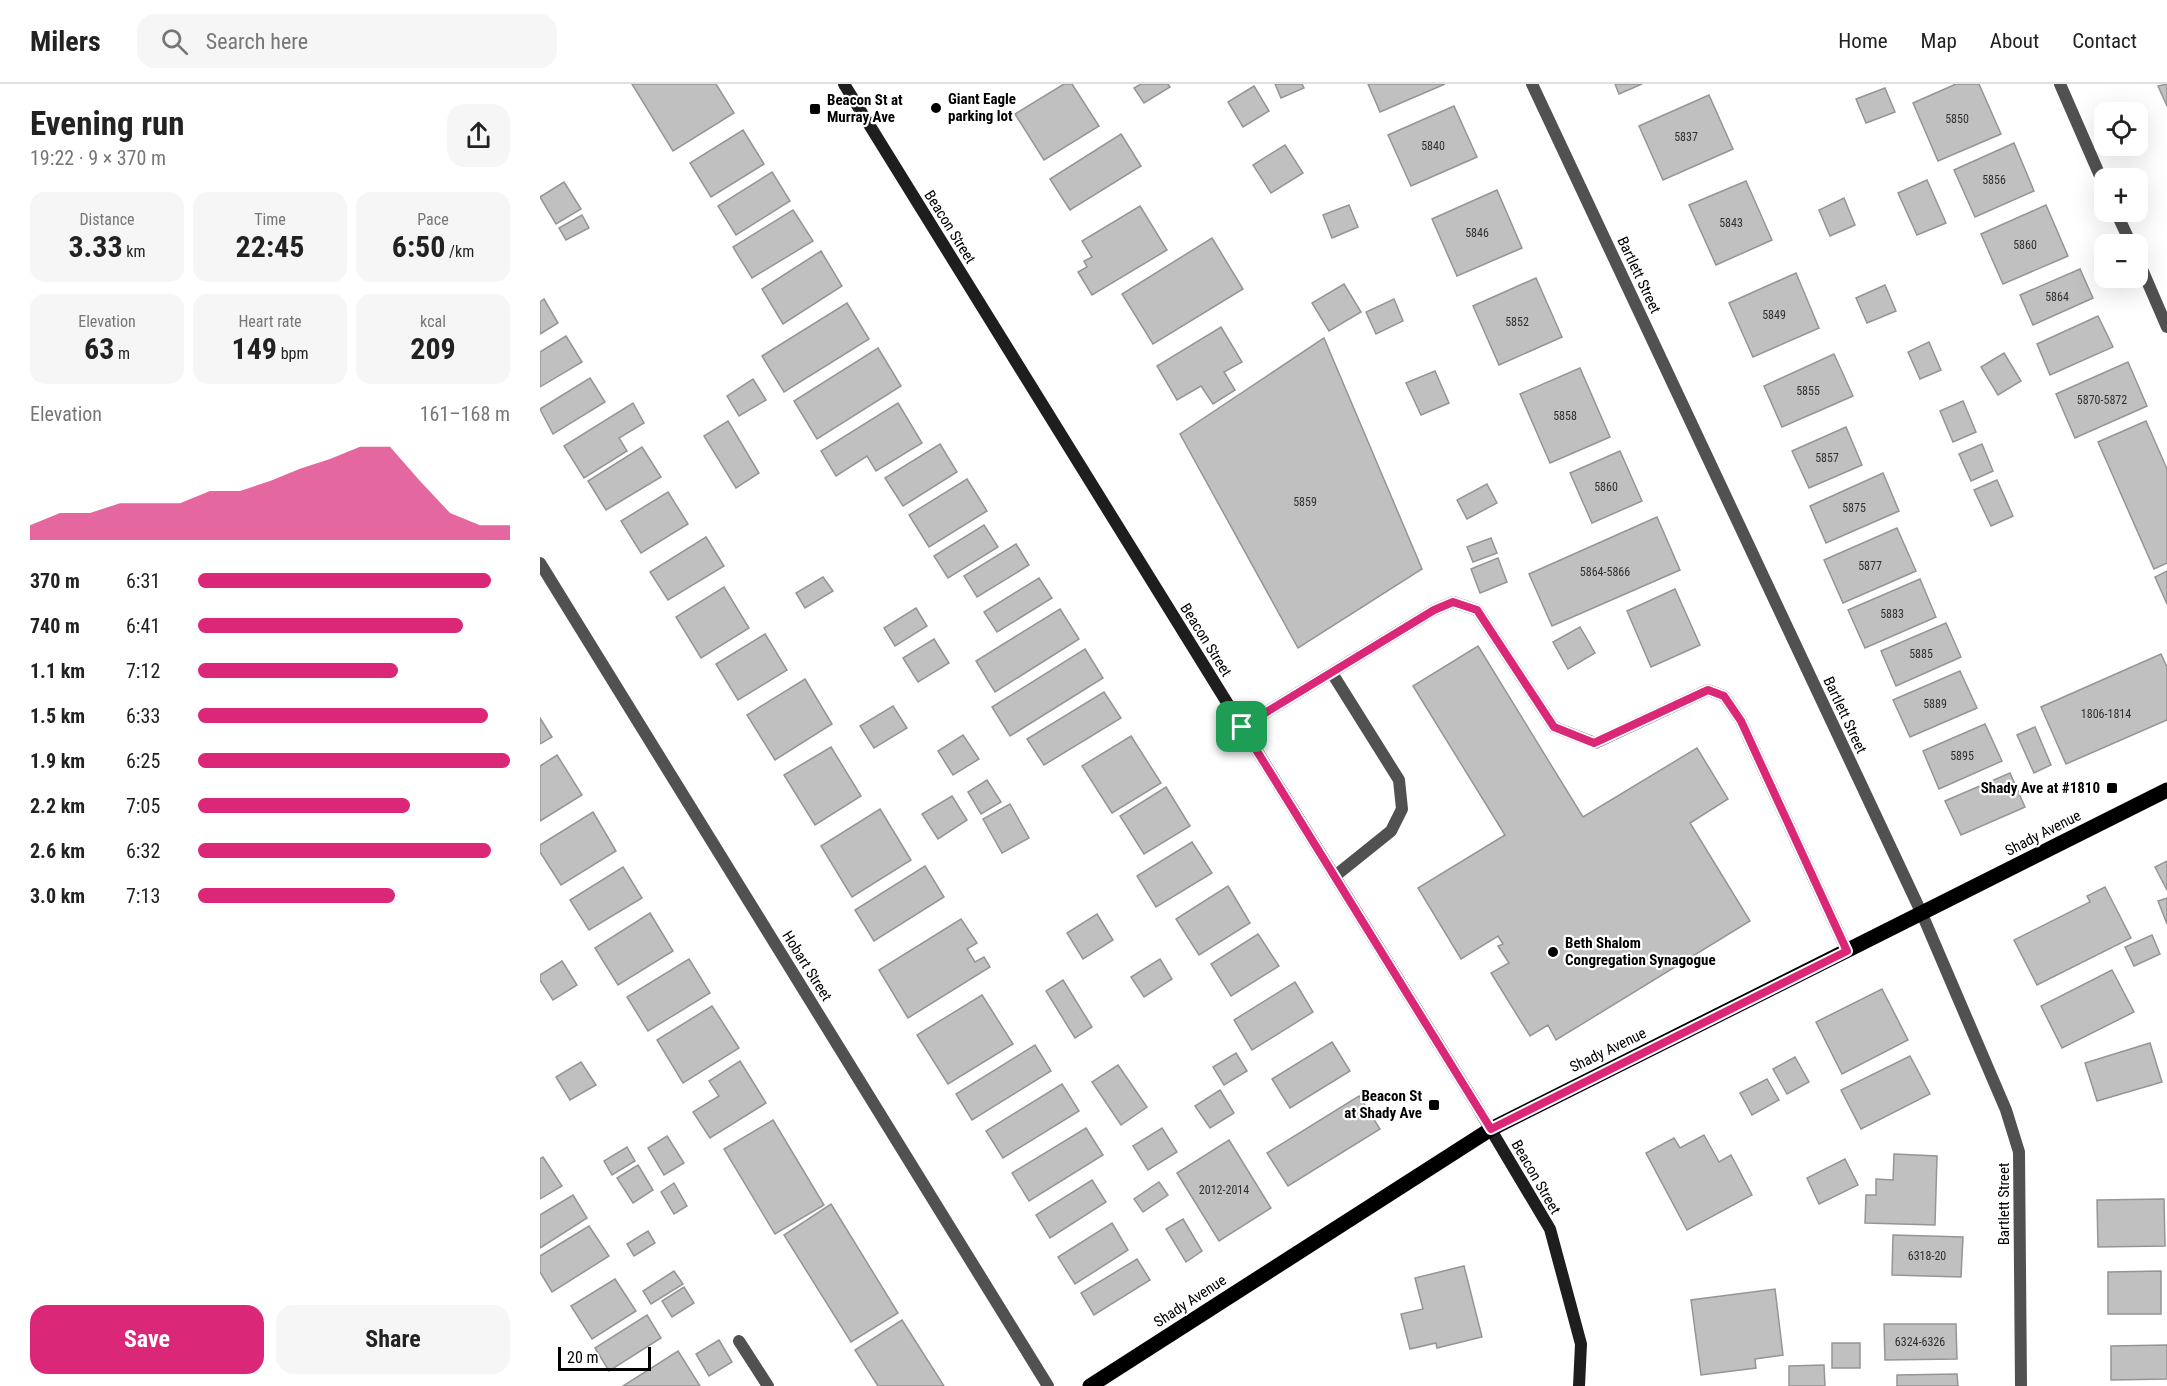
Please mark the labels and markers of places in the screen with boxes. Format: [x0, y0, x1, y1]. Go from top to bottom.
place label: Giant Eagle parking lot [948, 90, 1016, 125]
place label: Beacon St at Murray Ave [827, 91, 903, 126]
marker: Giant Eagle parking lot [929, 101, 943, 115]
marker: Beacon St at Murray Ave [808, 102, 822, 116]
pin [1216, 701, 1267, 752]
place label: Shady Ave at #1810 [1981, 779, 2100, 797]
marker: Shady Ave at #1810 [2105, 781, 2119, 795]
place label: Beth Shalom Congregation Synagogue [1565, 934, 1716, 969]
marker: Beth Shalom Congregation Synagogue [1546, 945, 1560, 959]
place label: Beacon St at Shady Ave [1344, 1087, 1422, 1122]
marker: Beacon St at Shady Ave [1427, 1098, 1441, 1112]

